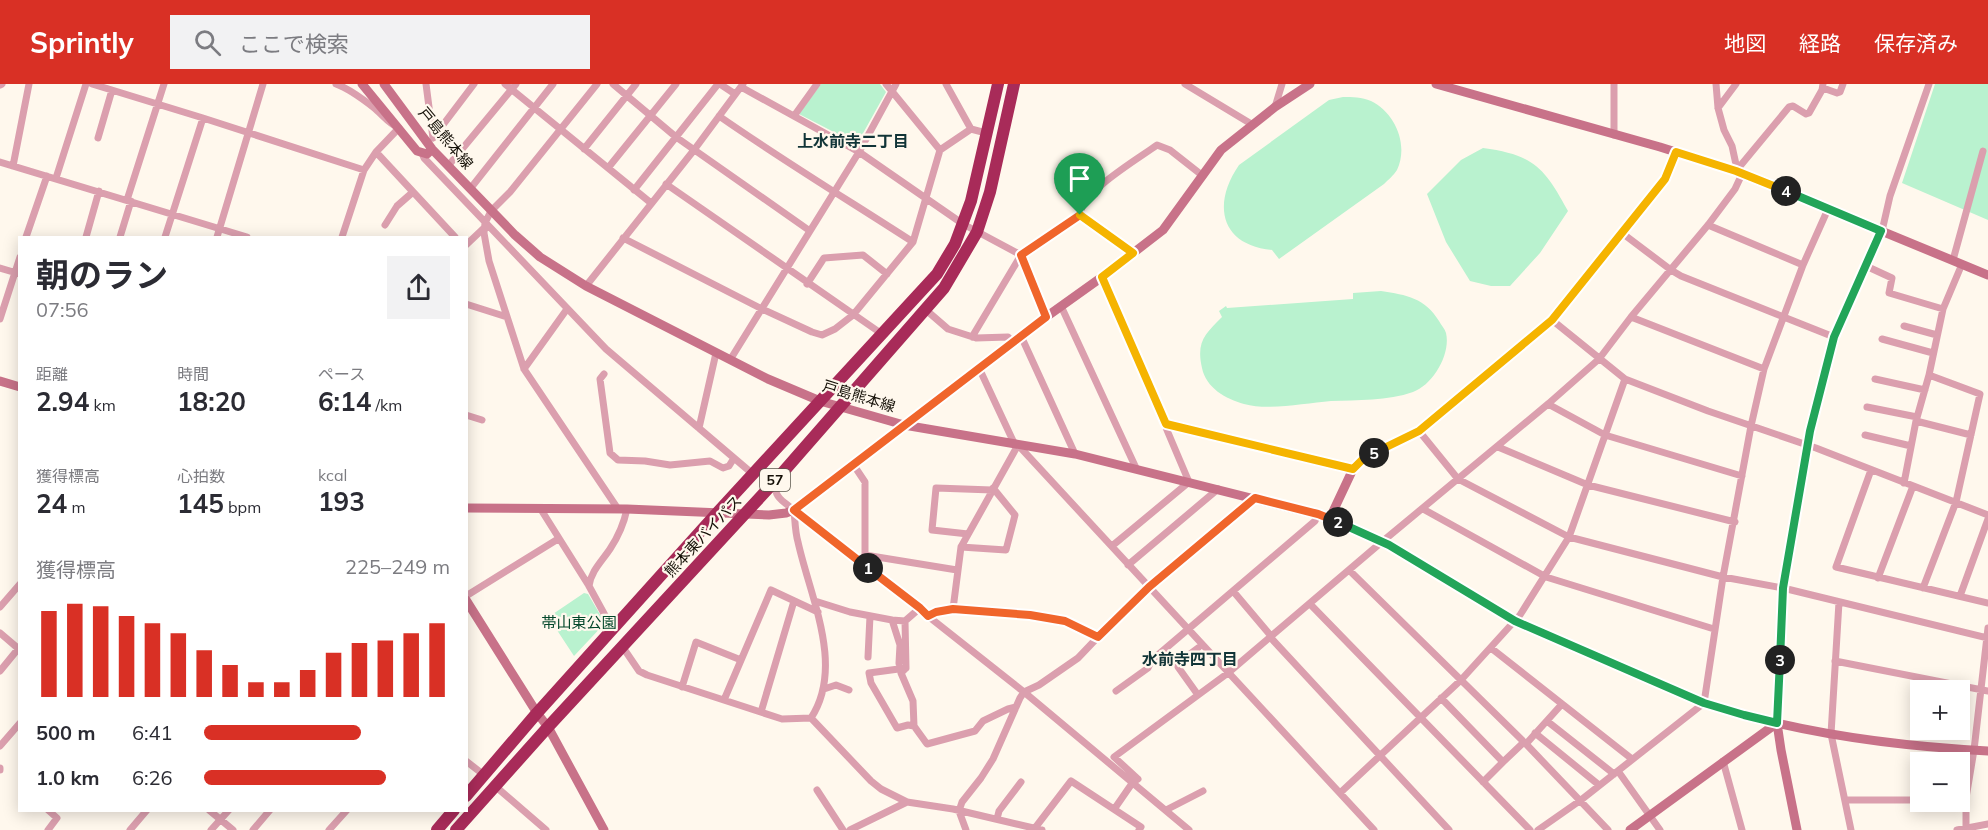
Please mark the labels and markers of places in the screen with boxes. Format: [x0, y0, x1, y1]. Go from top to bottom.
pin [1054, 153, 1105, 215]
pin: 4 [1771, 176, 1801, 206]
pin: 5 [1359, 438, 1389, 468]
pin: 2 [1323, 507, 1353, 537]
pin: 1 [853, 553, 883, 583]
pin: 3 [1765, 645, 1795, 675]

